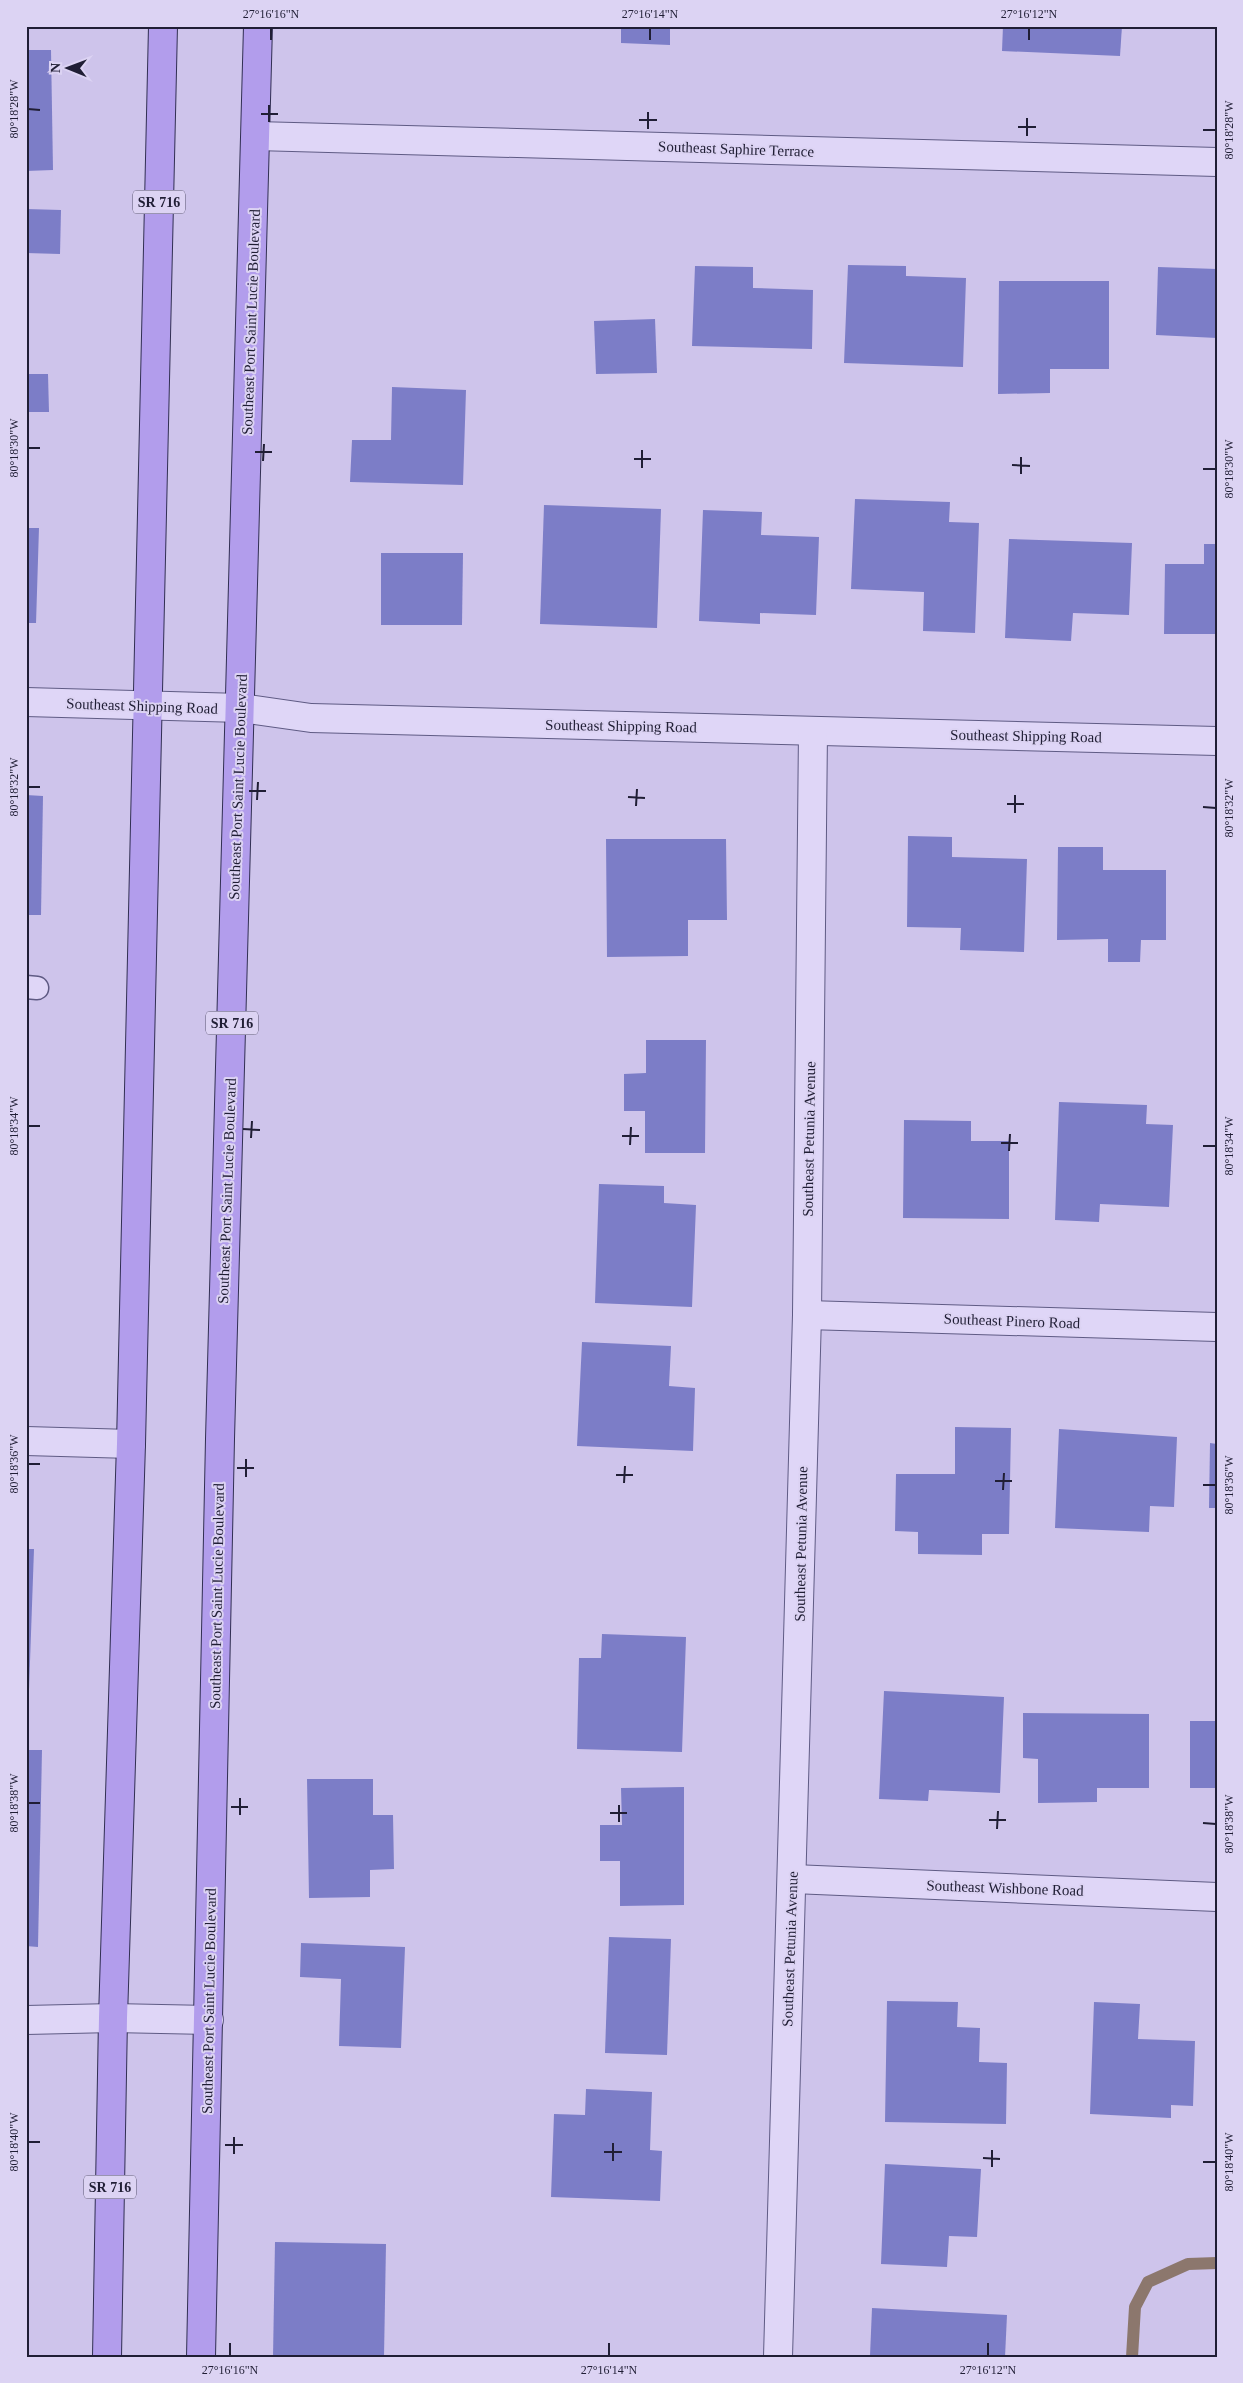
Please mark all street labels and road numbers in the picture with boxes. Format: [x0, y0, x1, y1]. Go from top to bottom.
street label: Southeast Saphire Terrace [658, 138, 815, 160]
road number: SR 716 [133, 190, 185, 213]
street label: Southeast Port Saint Lucie Boulevard [239, 208, 263, 435]
street label: Southeast Port Saint Lucie Boulevard [226, 673, 250, 900]
street label: Southeast Shipping Road [66, 695, 219, 717]
street label: Southeast Shipping Road [545, 717, 697, 735]
street label: Southeast Shipping Road [950, 727, 1102, 745]
road number: SR 716 [206, 1011, 258, 1034]
street label: Southeast Petunia Avenue [800, 1061, 818, 1217]
street label: Southeast Port Saint Lucie Boulevard [215, 1077, 239, 1304]
street label: Southeast Pinero Road [943, 1311, 1081, 1331]
street label: Southeast Petunia Avenue [792, 1466, 810, 1622]
street label: Southeast Port Saint Lucie Boulevard [207, 1482, 227, 1709]
street label: Southeast Petunia Avenue [779, 1871, 801, 2027]
street label: Southeast Wishbone Road [926, 1877, 1084, 1899]
street label: Southeast Port Saint Lucie Boulevard [199, 1887, 219, 2114]
road number: SR 716 [84, 2176, 136, 2198]

